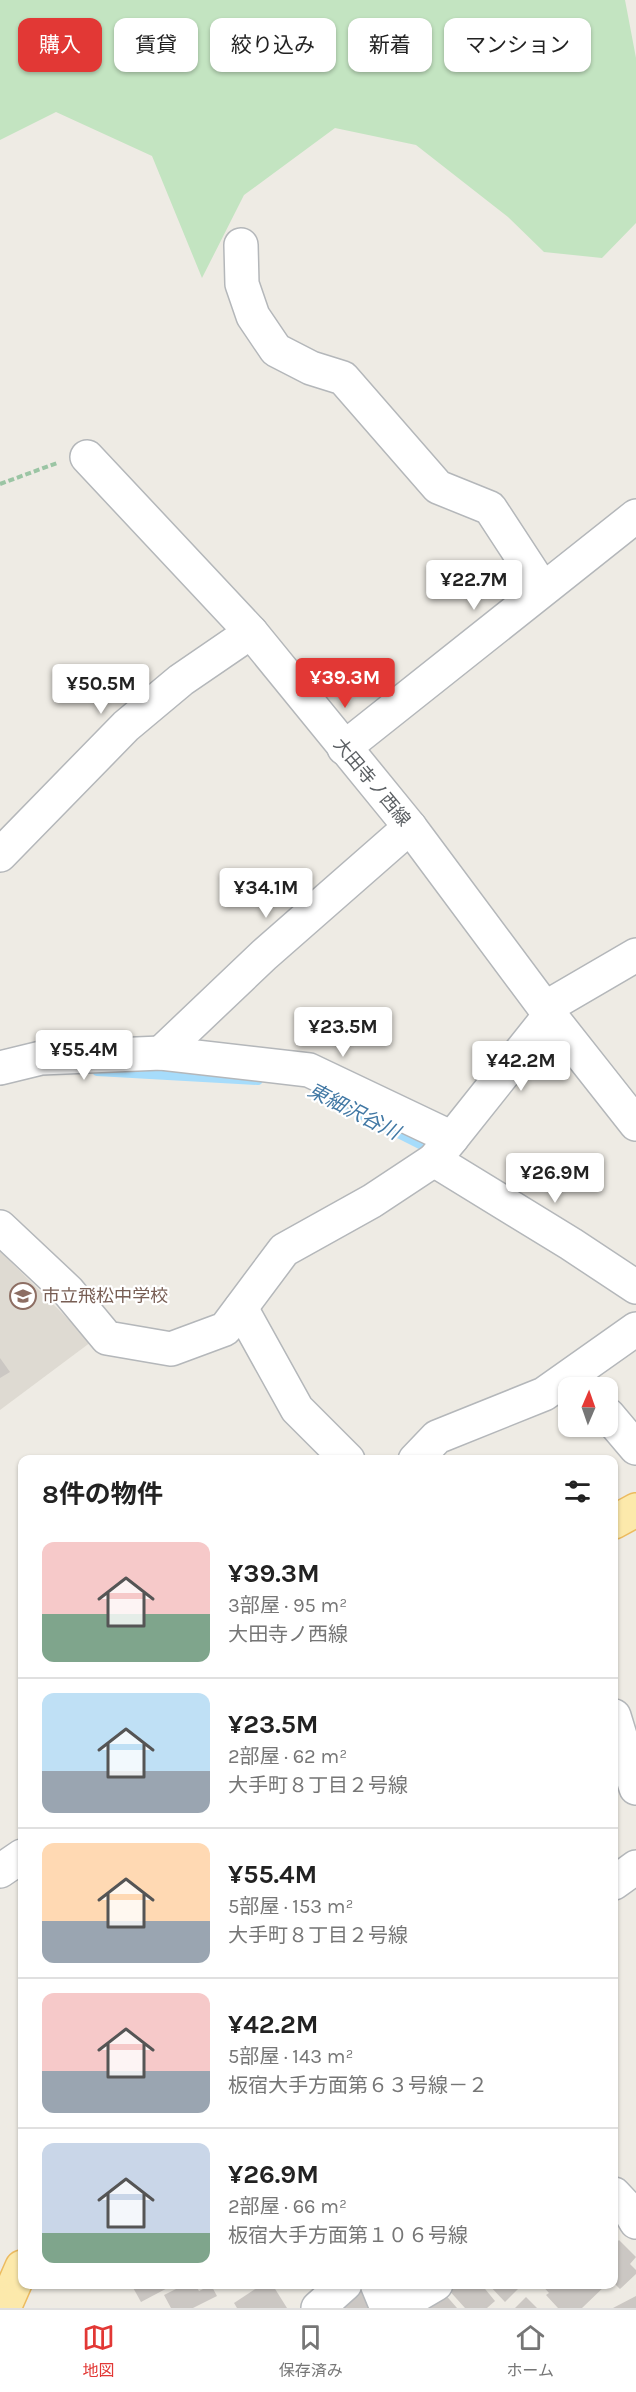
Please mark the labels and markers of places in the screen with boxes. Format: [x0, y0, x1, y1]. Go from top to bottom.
pin: ¥22.7M [425, 560, 523, 611]
pin: ¥39.3M [296, 658, 394, 709]
pin: ¥50.5M [52, 664, 150, 715]
pin: ¥34.1M [217, 868, 315, 919]
pin: ¥23.5M [294, 1007, 392, 1058]
pin: ¥55.4M [35, 1030, 133, 1081]
pin: ¥42.2M [472, 1041, 570, 1092]
pin: ¥26.9M [506, 1153, 604, 1204]
school or university icon: 市立飛松中学校 [8, 1281, 38, 1311]
place label: 市立飛松中学校 [42, 1285, 168, 1307]

